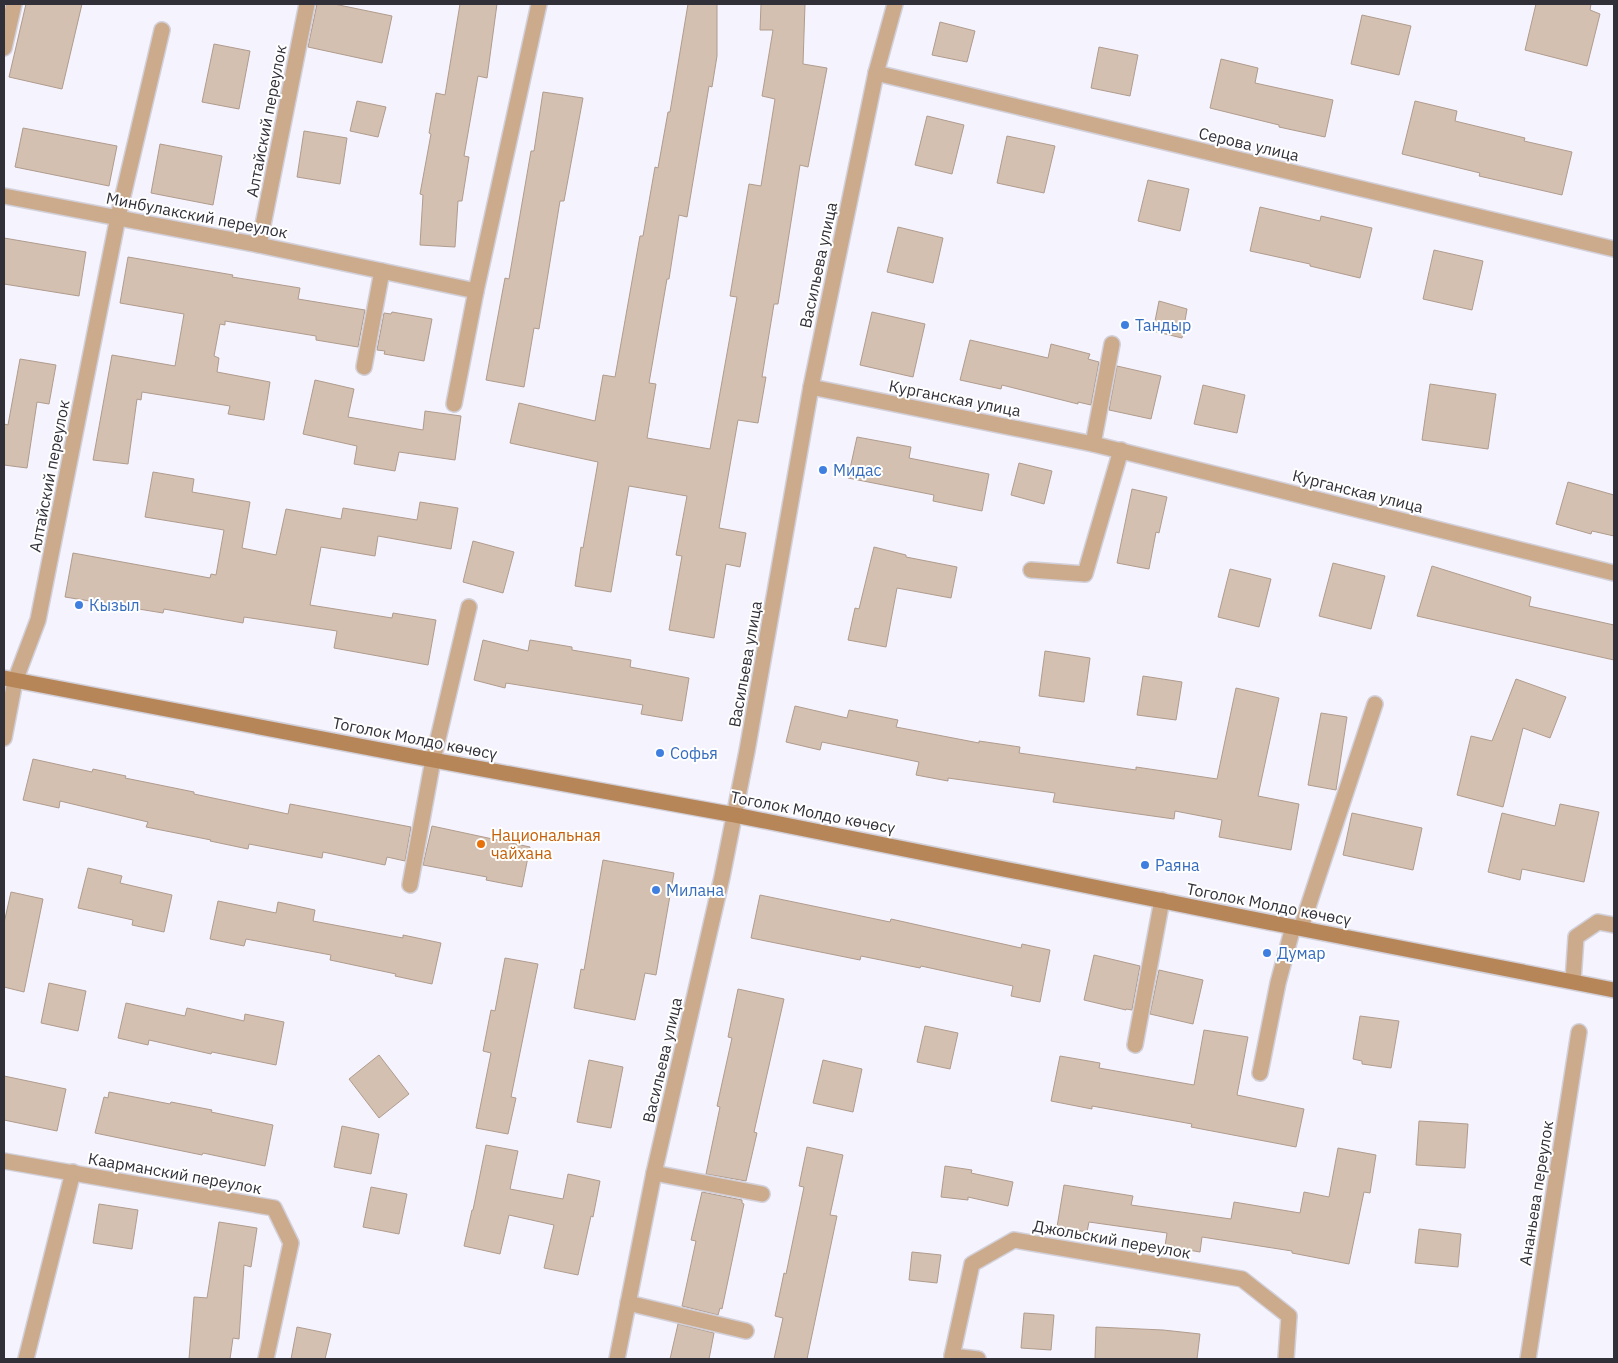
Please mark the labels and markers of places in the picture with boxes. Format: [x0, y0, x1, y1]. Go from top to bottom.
place label: Тандыр [1135, 315, 1191, 335]
marker: Тандыр [1119, 319, 1131, 331]
place label: Мидас [833, 460, 882, 480]
marker: Мидас [817, 464, 829, 476]
place label: Кызыл [89, 595, 140, 615]
marker: Кызыл [73, 599, 85, 611]
place label: Софья [670, 743, 718, 763]
marker: Софья [654, 747, 666, 759]
place label: Национальная чайхана [491, 825, 601, 863]
marker: Национальная чайхана [475, 838, 487, 850]
place label: Раяна [1155, 855, 1200, 875]
marker: Раяна [1139, 859, 1151, 871]
place label: Милана [666, 880, 724, 900]
marker: Милана [650, 884, 662, 896]
place label: Думар [1277, 943, 1325, 963]
marker: Думар [1261, 947, 1273, 959]

